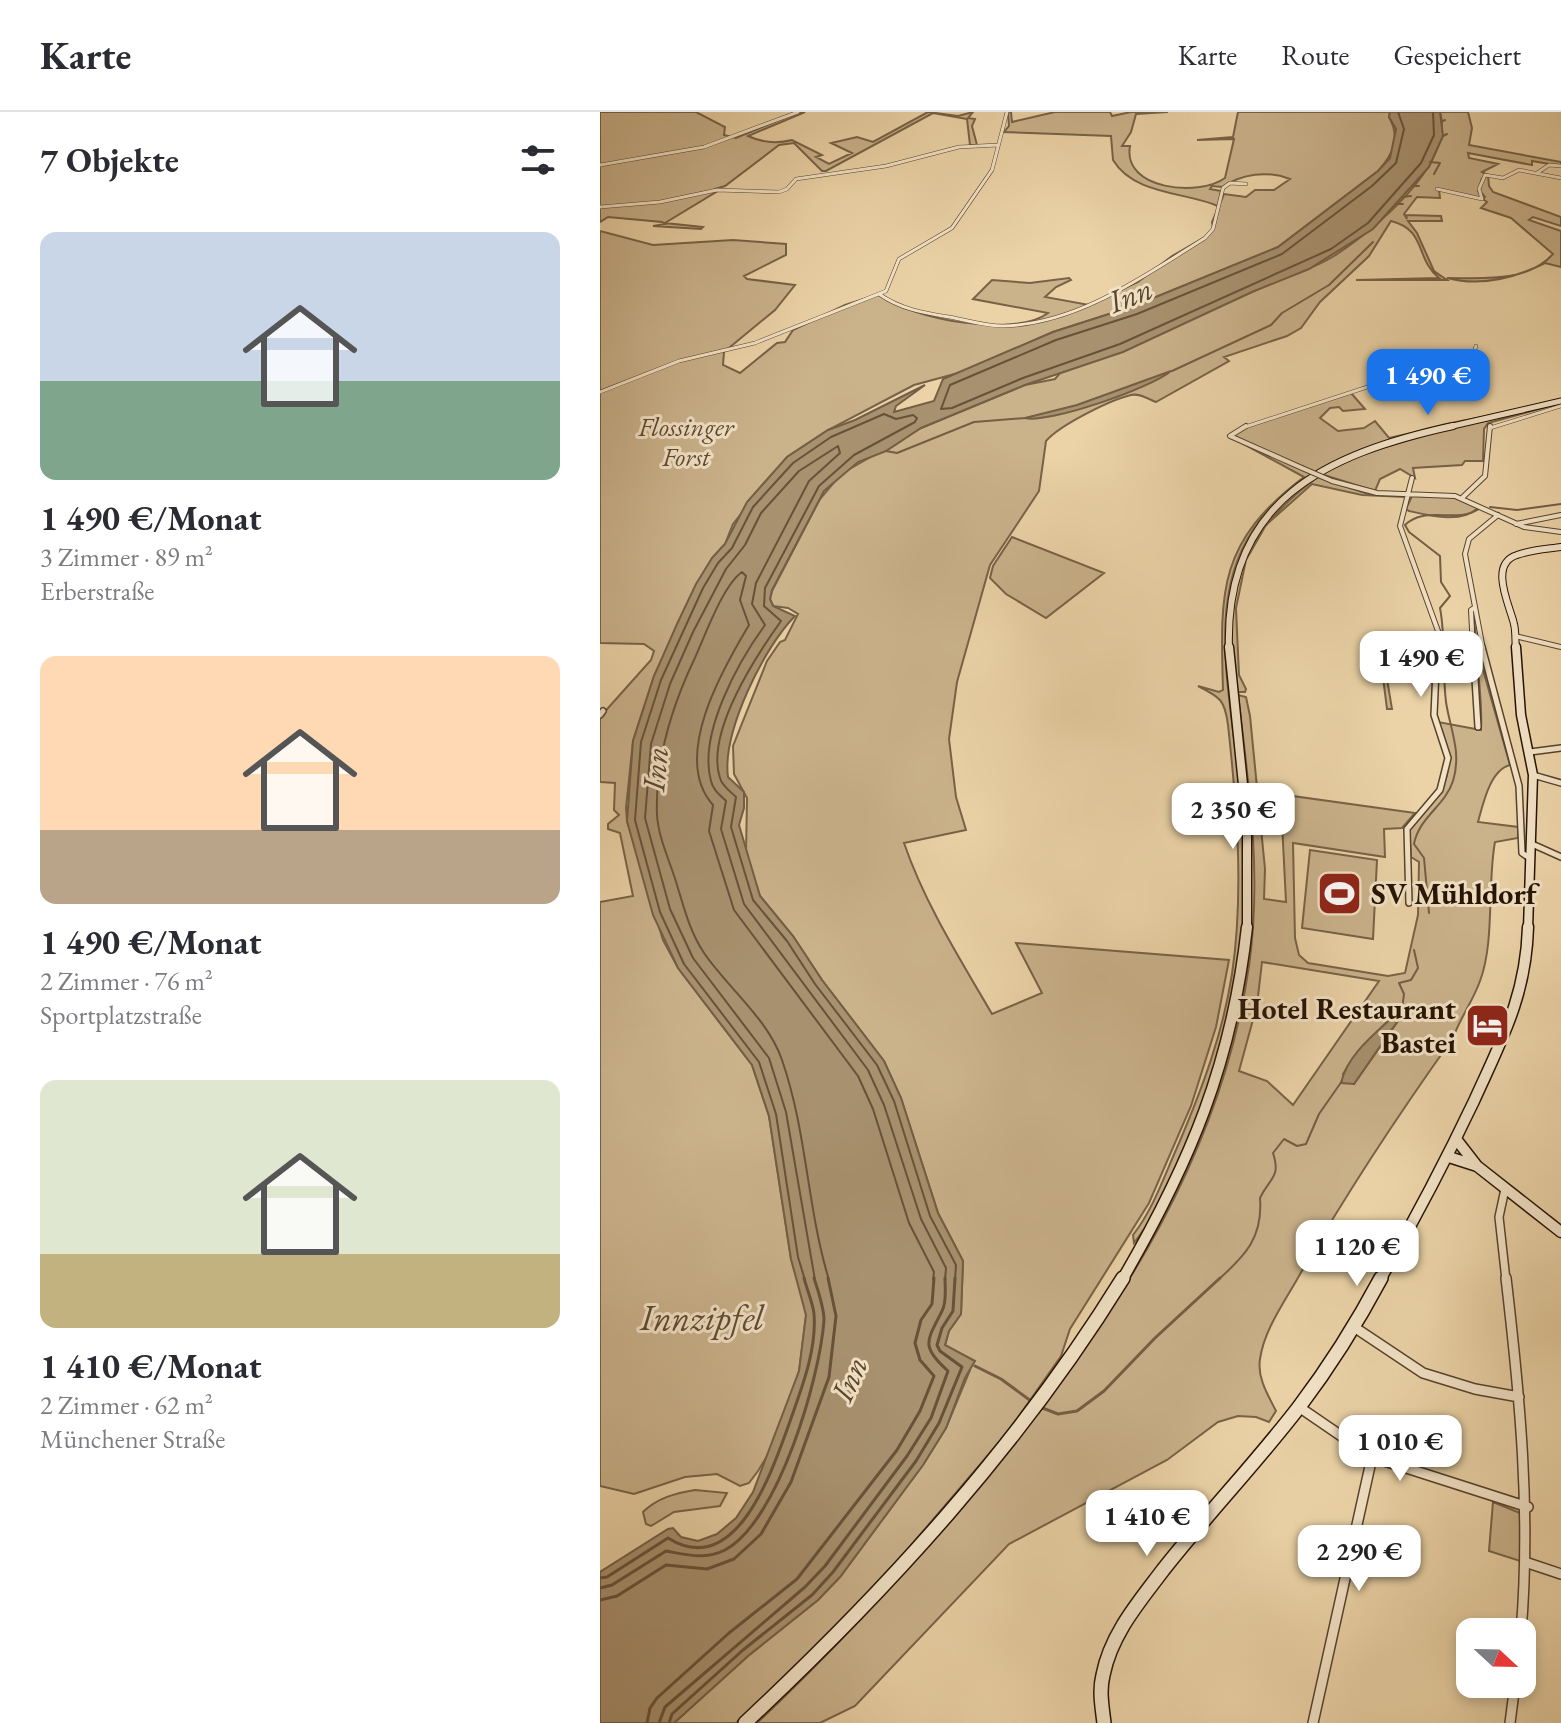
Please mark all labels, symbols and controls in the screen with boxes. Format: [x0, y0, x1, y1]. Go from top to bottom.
text: Karte [40, 31, 131, 80]
text: Karte [1178, 37, 1237, 73]
text: Route [1281, 37, 1349, 73]
text: Gespeichert [1393, 37, 1521, 73]
text: 7 Objekte [40, 138, 179, 182]
icon: filters [516, 138, 560, 182]
water label: Inn [1100, 267, 1159, 323]
icon: home [228, 284, 372, 428]
pin: 1 490 € [1354, 349, 1502, 417]
text: 1 490 € [1385, 358, 1471, 392]
park label: Flossinger Forst [637, 410, 735, 474]
text: 1 490 €/Monat [40, 496, 261, 540]
text: 3 Zimmer · 89 m² [40, 540, 213, 574]
text: Erberstraße [40, 574, 154, 608]
pin: 1 490 € [1347, 631, 1495, 699]
text: 1 490 € [1378, 640, 1464, 674]
icon: home [228, 708, 372, 852]
water label: Inn [632, 745, 678, 794]
pin: 2 350 € [1159, 783, 1307, 851]
text: 2 350 € [1190, 792, 1276, 826]
sports icon: SV Mühldorf [1316, 870, 1364, 918]
place label: SV Mühldorf [1371, 874, 1541, 913]
text: 1 490 €/Monat [40, 920, 261, 964]
text: 2 Zimmer · 76 m² [40, 964, 213, 998]
place label: Hotel Restaurant Bastei [1237, 989, 1457, 1062]
text: Sportplatzstraße [40, 998, 202, 1032]
hotel icon: Hotel Restaurant Bastei [1463, 1002, 1511, 1050]
icon: home [228, 1132, 372, 1276]
pin: 1 120 € [1283, 1220, 1431, 1288]
text: 1 120 € [1314, 1229, 1400, 1263]
park label: Innzipfel [639, 1294, 765, 1341]
text: 1 410 €/Monat [40, 1344, 261, 1388]
water label: Inn [820, 1350, 877, 1409]
text: 2 Zimmer · 62 m² [40, 1388, 213, 1422]
pin: 1 010 € [1326, 1415, 1474, 1483]
text: Münchener Straße [40, 1422, 225, 1456]
text: 1 010 € [1357, 1424, 1443, 1458]
pin: 1 410 € [1073, 1490, 1221, 1558]
text: 1 410 € [1104, 1499, 1190, 1533]
pin: 2 290 € [1285, 1525, 1433, 1593]
text: 2 290 € [1316, 1534, 1402, 1568]
north arrow [1456, 1618, 1536, 1698]
map controls [1456, 1618, 1536, 1698]

